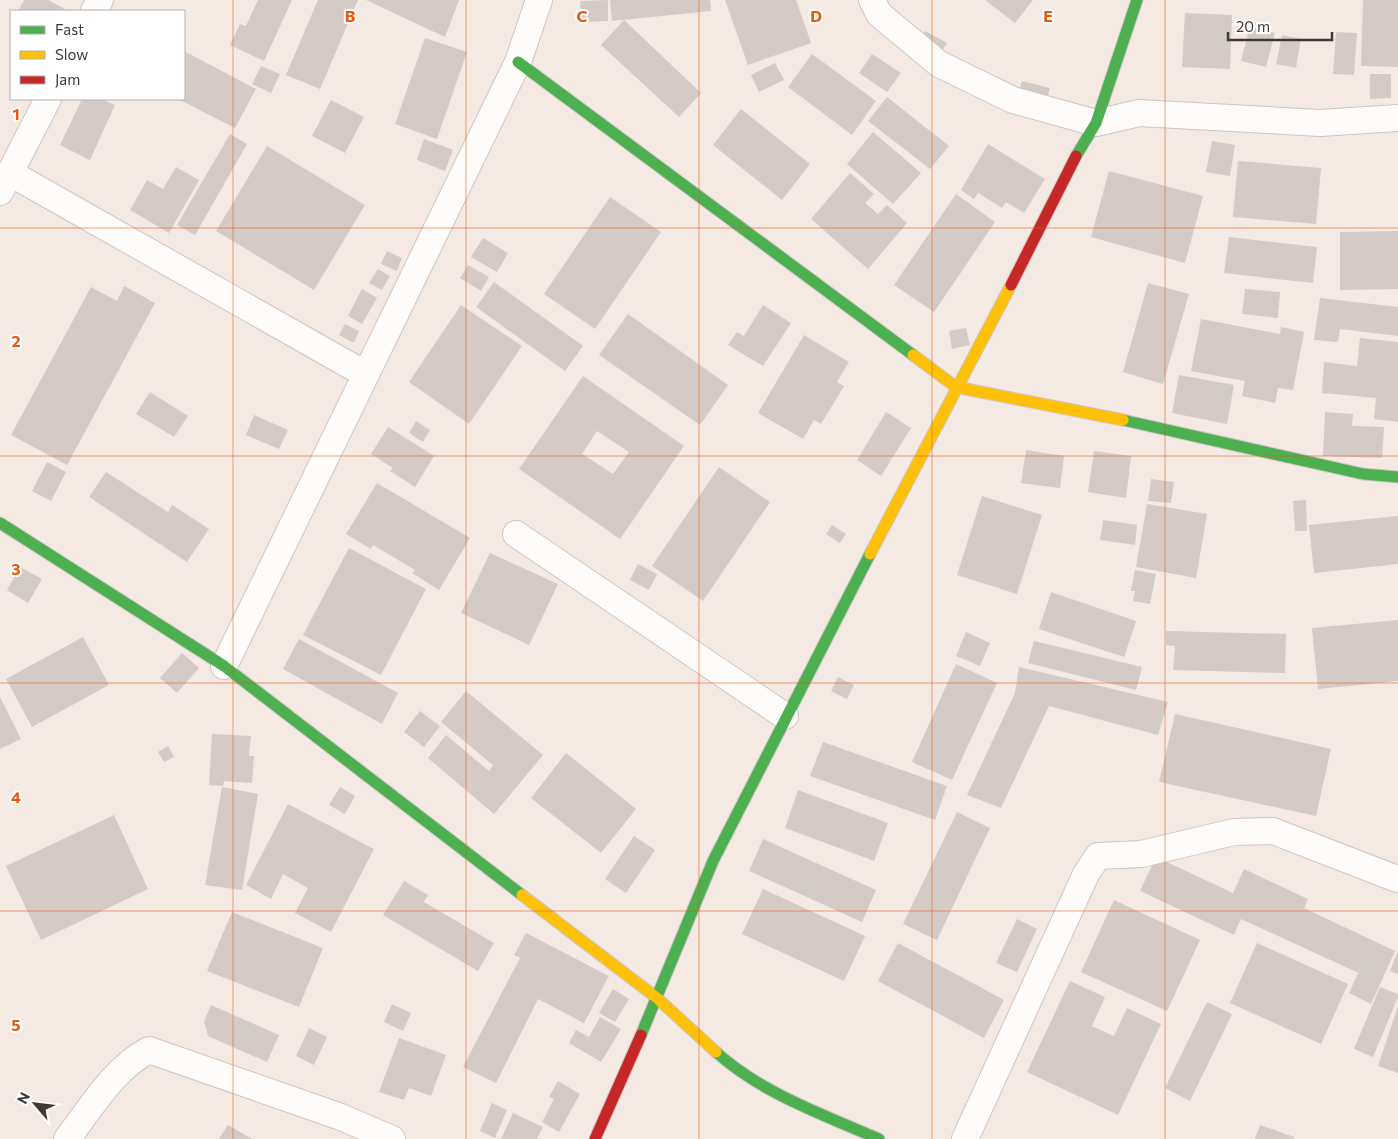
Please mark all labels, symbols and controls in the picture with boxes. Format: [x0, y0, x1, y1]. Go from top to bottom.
text: B [345, 6, 356, 25]
text: C [577, 6, 588, 25]
text: D [810, 6, 822, 25]
text: E [1043, 6, 1053, 25]
legend [10, 10, 185, 100]
scale bar [1228, 10, 1332, 42]
text: 20 m [1236, 17, 1270, 35]
text: Fast [55, 20, 84, 38]
text: Slow [55, 45, 88, 63]
text: Jam [55, 70, 80, 88]
text: 1 [12, 104, 20, 123]
text: 2 [11, 331, 21, 350]
text: 3 [11, 559, 21, 578]
text: 4 [11, 787, 21, 806]
text: 5 [11, 1015, 21, 1034]
north arrow [10, 1079, 60, 1129]
text: N [13, 1089, 33, 1106]

